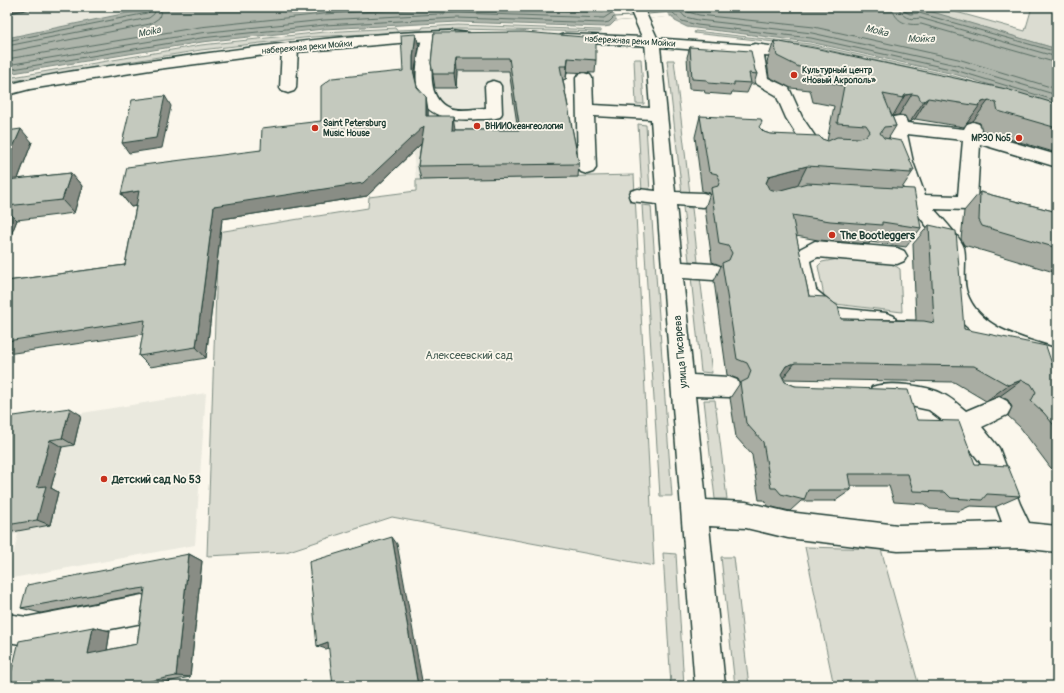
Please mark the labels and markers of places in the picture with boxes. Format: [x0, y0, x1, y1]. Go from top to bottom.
place label: Культурный центр «Новый Акрополь» [802, 65, 876, 86]
marker: Культурный центр «Новый Акрополь» [789, 70, 799, 80]
place label: Saint Petersburg Music House [323, 118, 386, 139]
marker: ВНИИОкеангеология [472, 121, 482, 131]
place label: ВНИИОкеангеология [485, 121, 564, 132]
marker: Saint Petersburg Music House [310, 123, 320, 133]
place label: МРЭО №5 [971, 133, 1011, 144]
marker: МРЭО №5 [1014, 133, 1024, 143]
place label: The Bootleggers [839, 229, 915, 242]
marker: The Bootleggers [827, 230, 837, 240]
place label: Детский сад № 53 [111, 473, 201, 486]
marker: Детский сад № 53 [99, 474, 109, 484]

